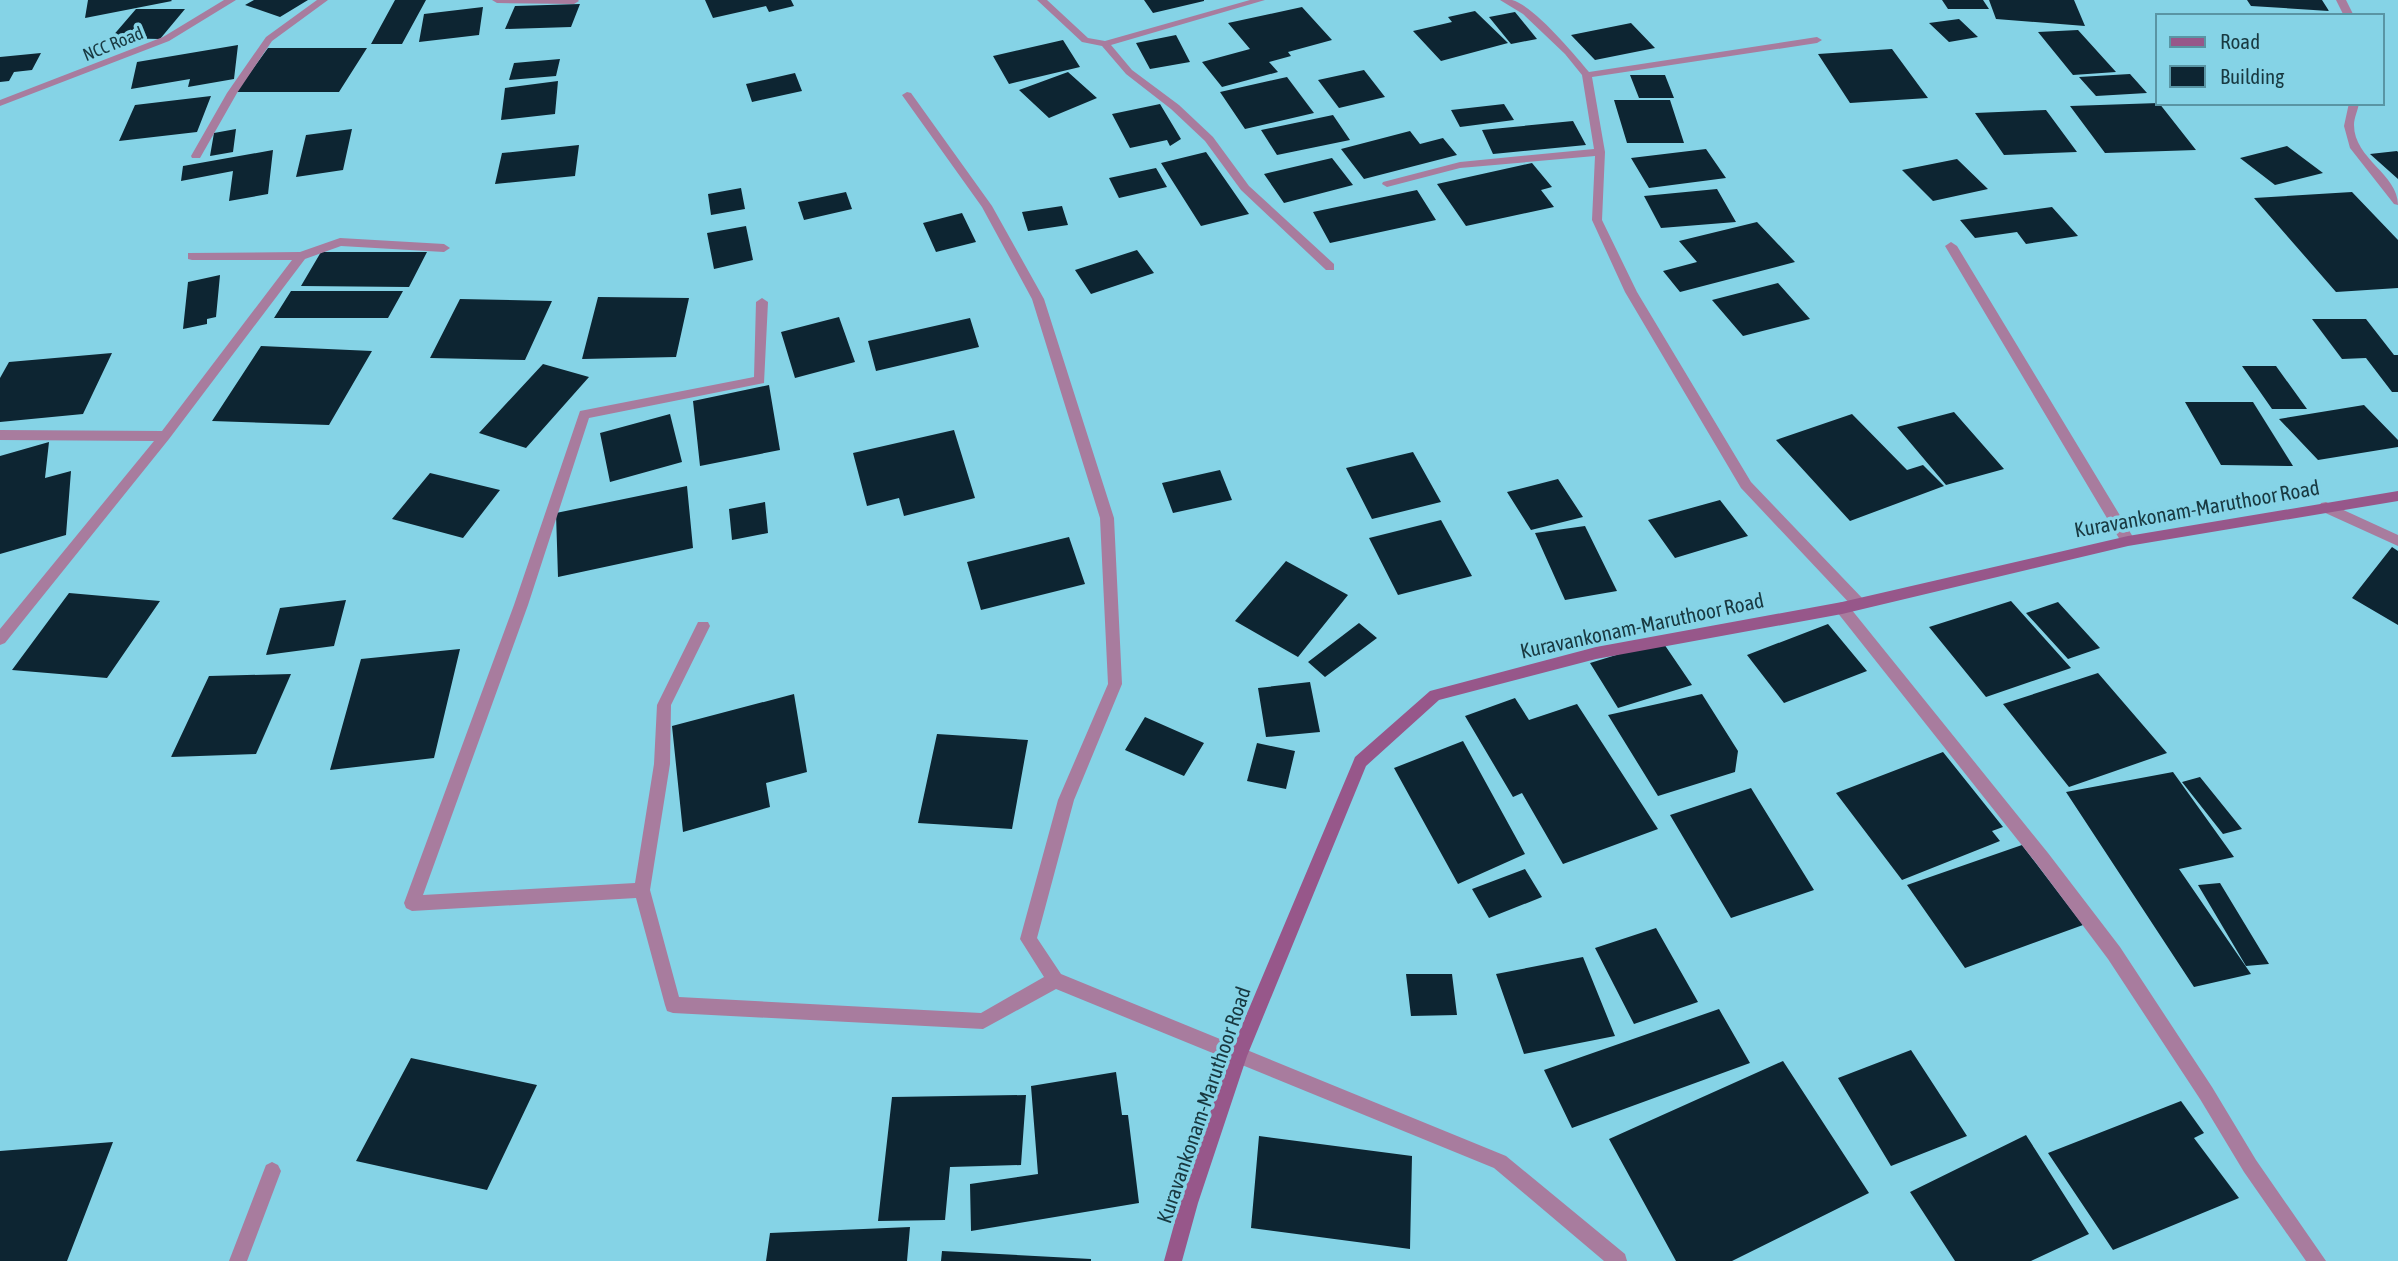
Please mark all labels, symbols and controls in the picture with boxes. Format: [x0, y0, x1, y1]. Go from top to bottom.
legend [2156, 14, 2384, 105]
street label: NCC Road [80, 22, 146, 65]
text: Road [2220, 29, 2260, 53]
text: Building [2220, 64, 2284, 88]
street label: Kuravankonam-Maruthoor Road [2072, 475, 2321, 541]
street label: Kuravankonam-Maruthoor Road [1518, 587, 1766, 663]
street label: Kuravankonam-Maruthoor Road [1151, 983, 1255, 1226]

